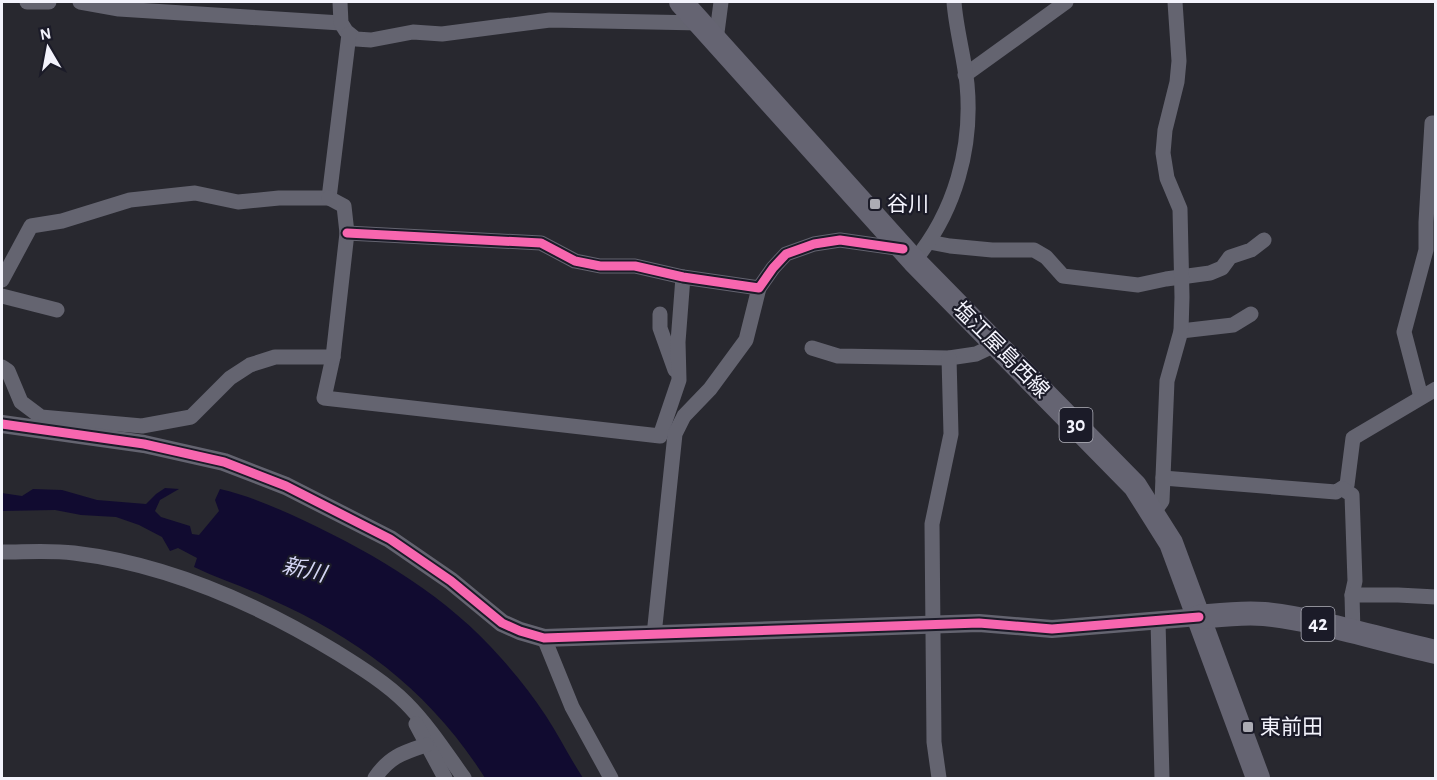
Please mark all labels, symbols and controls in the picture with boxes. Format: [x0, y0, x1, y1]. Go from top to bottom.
north arrow [18, 18, 78, 78]
text: N [39, 25, 52, 43]
place label: 谷川 [887, 193, 929, 215]
marker: 谷川 [868, 197, 882, 211]
street label: 塩江屋島西線 [949, 297, 1054, 402]
road number: 30 [1060, 408, 1092, 442]
water label: 新川 [280, 553, 330, 586]
road number: 42 [1302, 607, 1334, 641]
place label: 東前田 [1260, 716, 1323, 738]
marker: 東前田 [1241, 720, 1255, 734]

